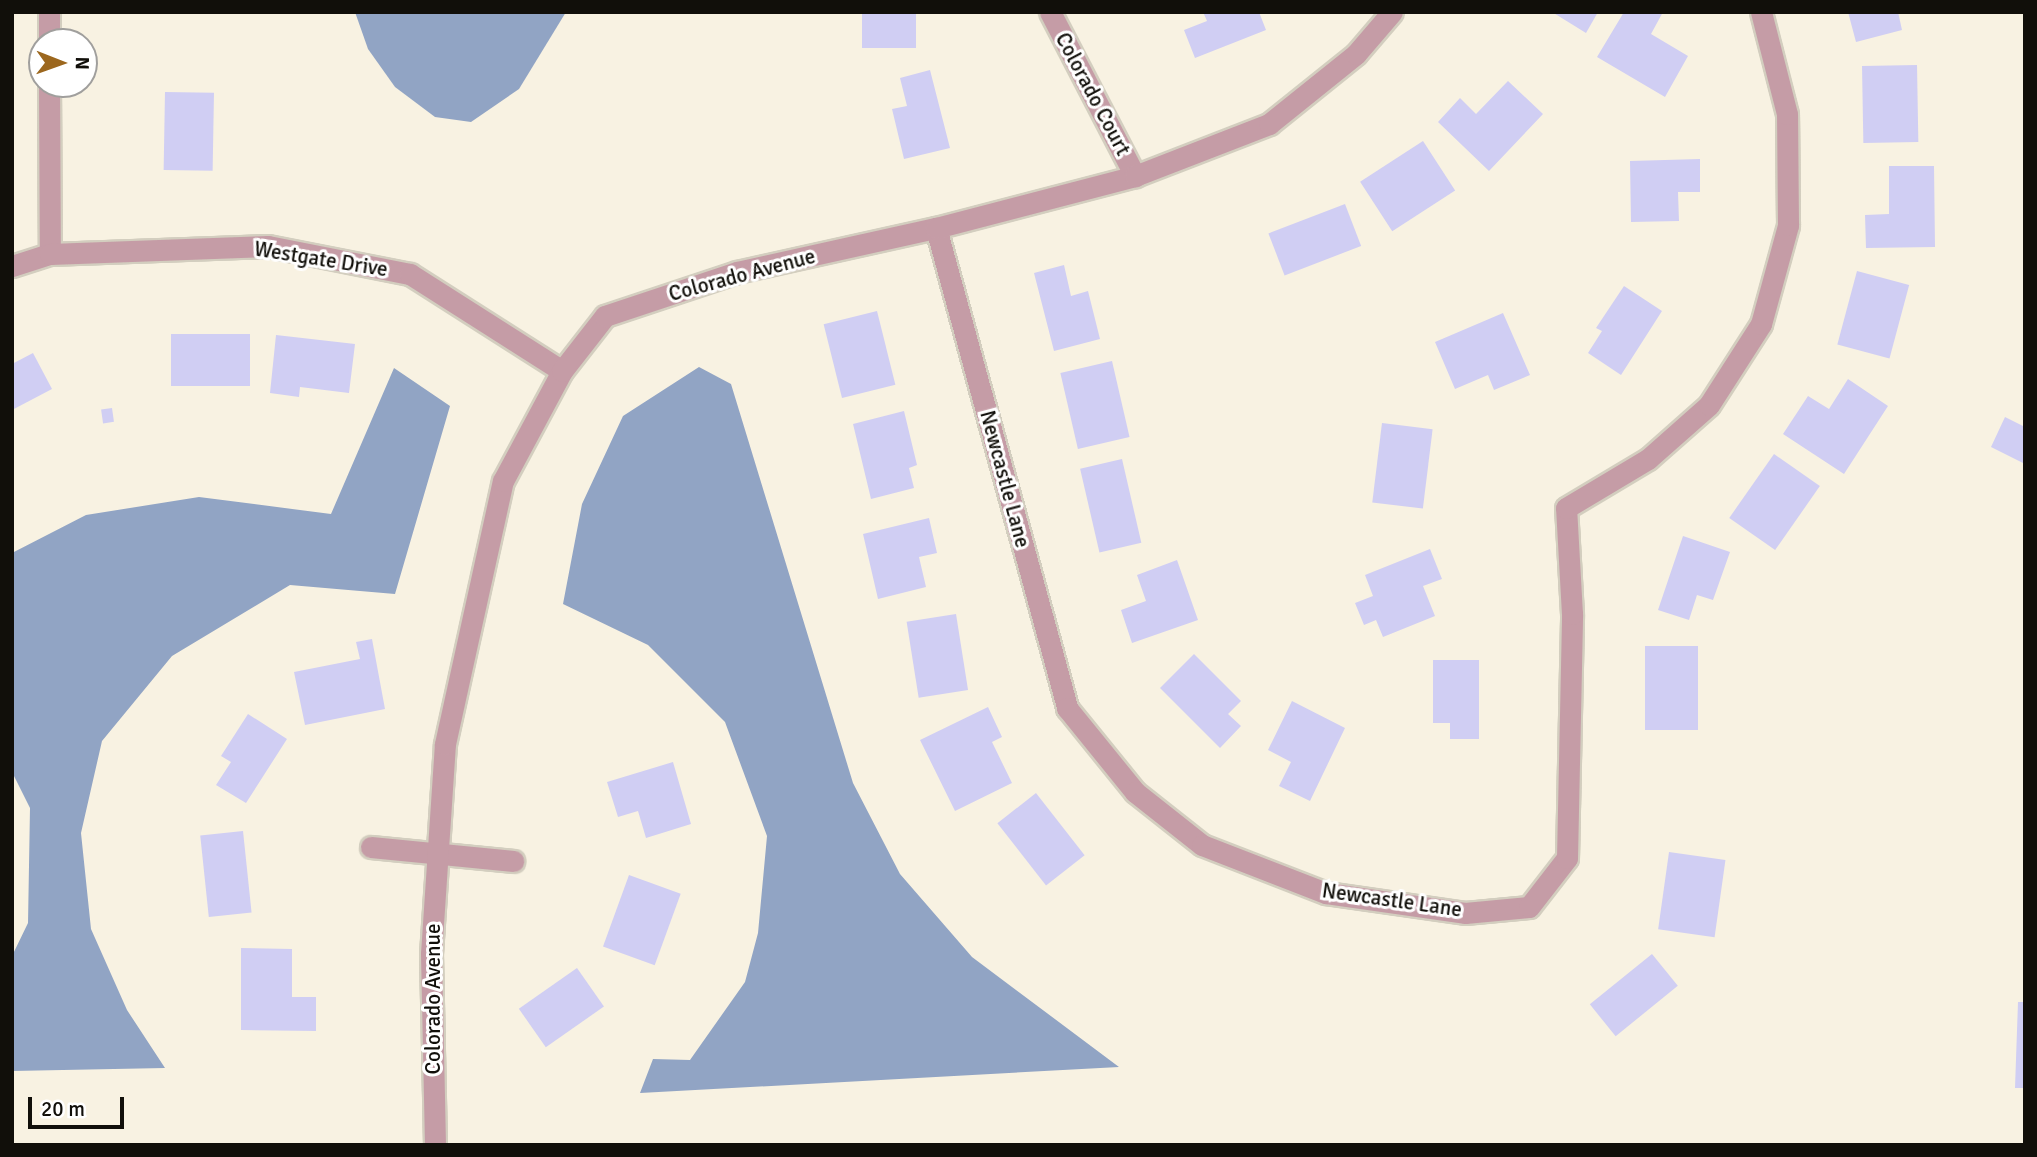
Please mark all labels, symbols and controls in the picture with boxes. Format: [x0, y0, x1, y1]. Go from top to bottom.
north arrow [28, 28, 98, 98]
street label: Colorado Court [1050, 28, 1136, 160]
text: N [70, 57, 94, 70]
street label: Westgate Drive [252, 236, 390, 282]
street label: Colorado Avenue [666, 243, 818, 307]
street label: Newcastle Lane [975, 408, 1035, 550]
street label: Newcastle Lane [1320, 878, 1464, 922]
street label: Colorado Avenue [420, 924, 446, 1074]
scale bar [32, 1084, 128, 1128]
text: 20 m [41, 1096, 85, 1122]

